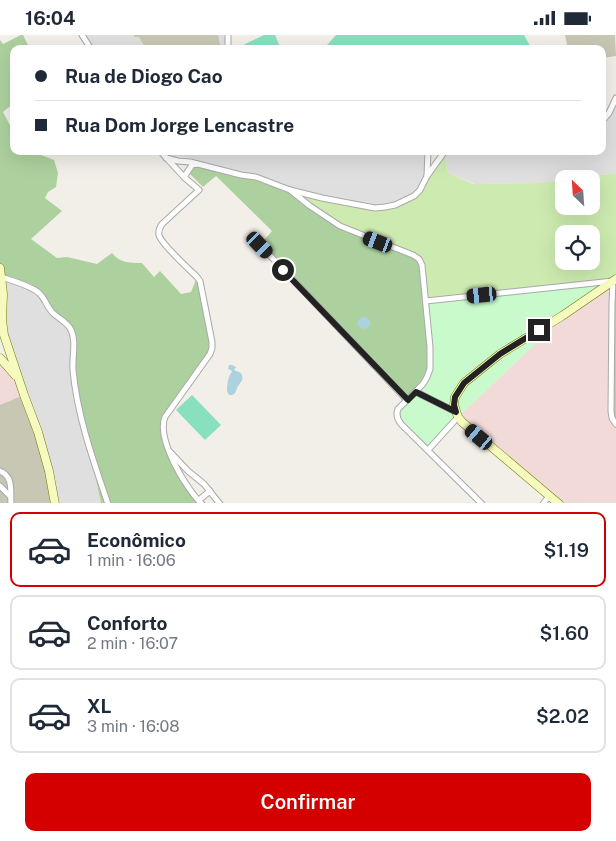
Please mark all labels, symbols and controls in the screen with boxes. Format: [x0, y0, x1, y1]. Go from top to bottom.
text: 16:04 [25, 7, 75, 29]
text: Rua de Diogo Cao [65, 65, 223, 87]
text: Rua Dom Jorge Lencastre [65, 114, 294, 136]
north arrow [555, 170, 600, 215]
map controls [555, 170, 600, 270]
button: locate [555, 225, 600, 270]
car [244, 229, 275, 261]
car [361, 230, 394, 254]
route start [272, 259, 294, 281]
car [466, 286, 497, 304]
route end [528, 319, 550, 341]
car [462, 422, 495, 452]
icon: car [27, 527, 72, 572]
text: Econômico [87, 529, 186, 551]
text: $1.19 [543, 539, 589, 561]
text: 1 min · 16:06 [87, 551, 176, 570]
icon: car [27, 610, 72, 655]
text: Conforto [87, 612, 167, 634]
text: $1.60 [539, 622, 589, 644]
text: 2 min · 16:07 [87, 634, 178, 653]
icon: car [27, 693, 72, 738]
text: XL [87, 695, 112, 717]
text: $2.02 [536, 705, 589, 727]
text: 3 min · 16:08 [87, 717, 180, 736]
button: Confirmar [25, 773, 591, 831]

